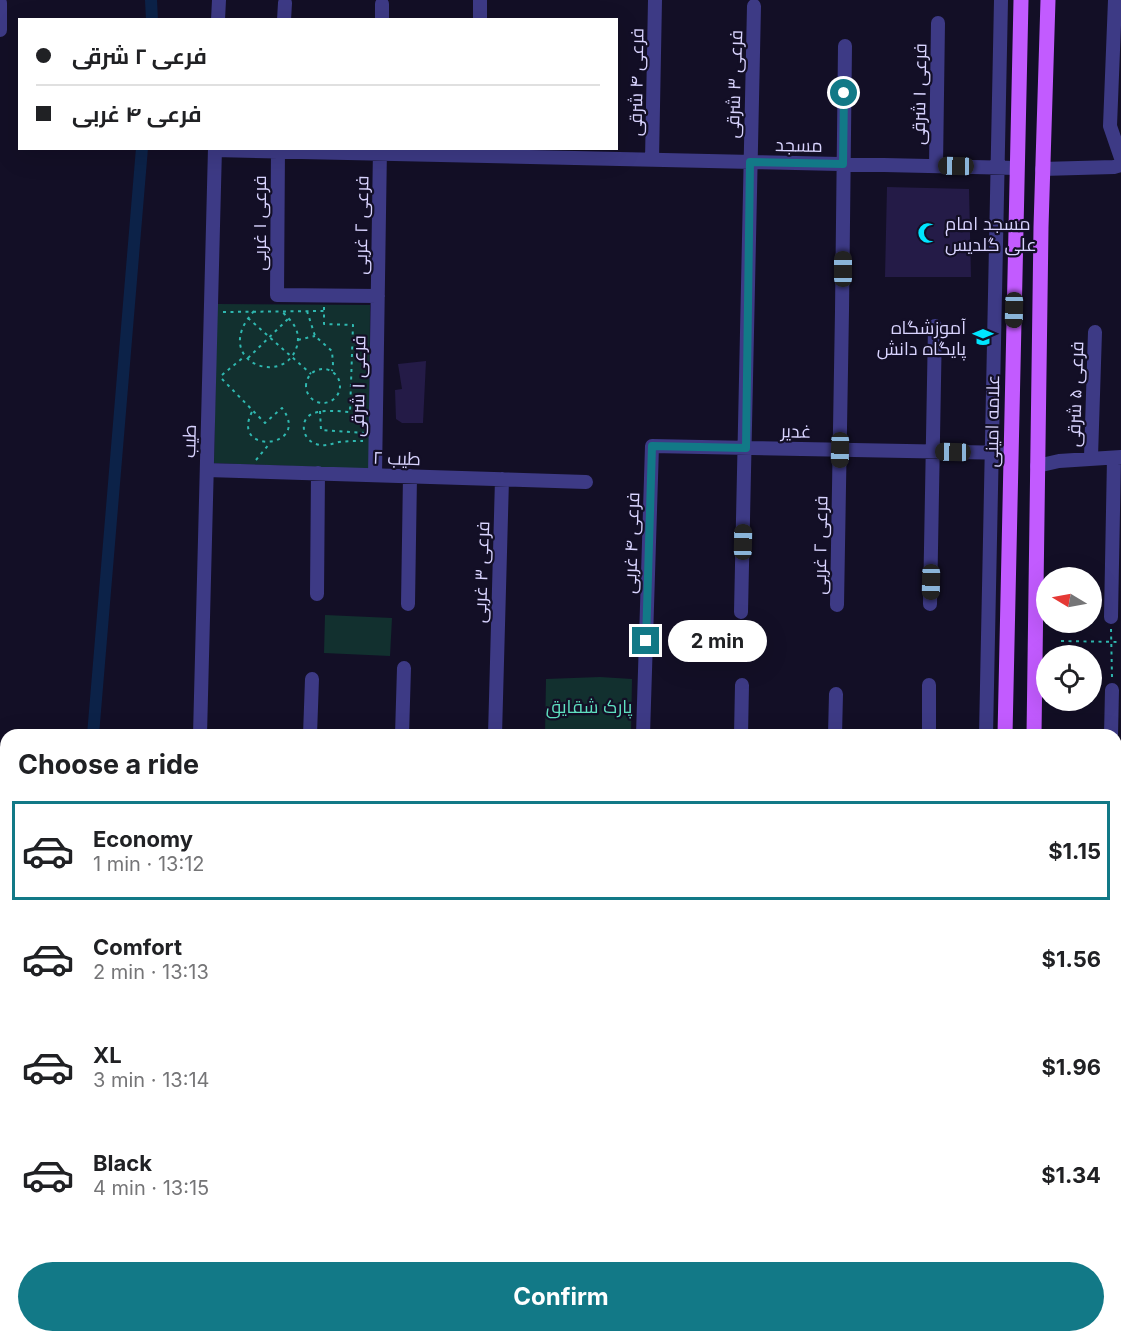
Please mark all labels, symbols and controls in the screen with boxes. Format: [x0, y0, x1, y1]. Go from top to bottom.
street label: فرعی ۴ شرقی [625, 28, 648, 136]
street label: فرعی ۳ شرقی [722, 29, 747, 139]
text: فرعی ۲ شرقی [72, 43, 207, 69]
street label: فرعی ۱ شرقی [908, 43, 931, 145]
route start [830, 79, 857, 106]
text: فرعی ۴ غربی [72, 101, 202, 127]
street label: مسجد [775, 134, 823, 156]
car [938, 157, 974, 175]
street label: فرعی ۱ غربی [249, 175, 271, 271]
street label: فرعی ۲ غربی [350, 175, 373, 275]
place label: مسجد امام علی گلدیس [945, 213, 1037, 256]
mosque icon: مسجد امام علی گلدیس [916, 221, 940, 245]
car [834, 251, 852, 287]
car [1005, 292, 1023, 328]
place label: آموزشگاه پایگاه دانش [877, 317, 966, 361]
school or university icon: آموزشگاه پایگاه دانش [971, 325, 995, 349]
street label: فرعی ۱ شرقی [347, 335, 370, 437]
street label: فرعی ۵ شرقی [1063, 341, 1088, 447]
street label: علامه امینی [981, 374, 1004, 468]
street label: غدیر [780, 420, 811, 443]
street label: طیب [178, 424, 200, 458]
car [831, 432, 849, 468]
car [935, 443, 971, 461]
street label: طیب ۲ [373, 447, 421, 469]
street label: فرعی ۴ غربی [619, 492, 644, 594]
street label: فرعی ۲ غربی [809, 495, 832, 595]
street label: فرعی ۳ غربی [469, 521, 494, 623]
car [734, 524, 752, 560]
car [922, 564, 940, 600]
north arrow [1036, 567, 1102, 633]
map controls [1036, 567, 1102, 711]
callout: 2 min [667, 620, 766, 662]
route end [632, 627, 659, 654]
text: 2 min [691, 629, 744, 653]
button: locate [1036, 645, 1102, 711]
park label: پارک شقایق [546, 696, 633, 719]
text: Choose a ride [18, 748, 199, 781]
icon: car [21, 824, 75, 878]
text: Economy [93, 826, 193, 852]
text: $1.15 [1048, 838, 1101, 864]
text: 1 min · 13:12 [93, 852, 205, 876]
icon: car [21, 932, 75, 986]
text: Comfort [93, 934, 182, 960]
text: $1.56 [1042, 946, 1101, 972]
text: 2 min · 13:13 [93, 960, 209, 984]
icon: car [21, 1040, 75, 1094]
text: XL [93, 1042, 122, 1068]
text: $1.96 [1041, 1054, 1101, 1080]
text: 3 min · 13:14 [93, 1068, 209, 1092]
icon: car [21, 1148, 75, 1202]
text: Black [93, 1150, 152, 1176]
text: $1.34 [1041, 1162, 1101, 1188]
text: 4 min · 13:15 [93, 1176, 209, 1200]
button: Confirm [18, 1262, 1104, 1331]

